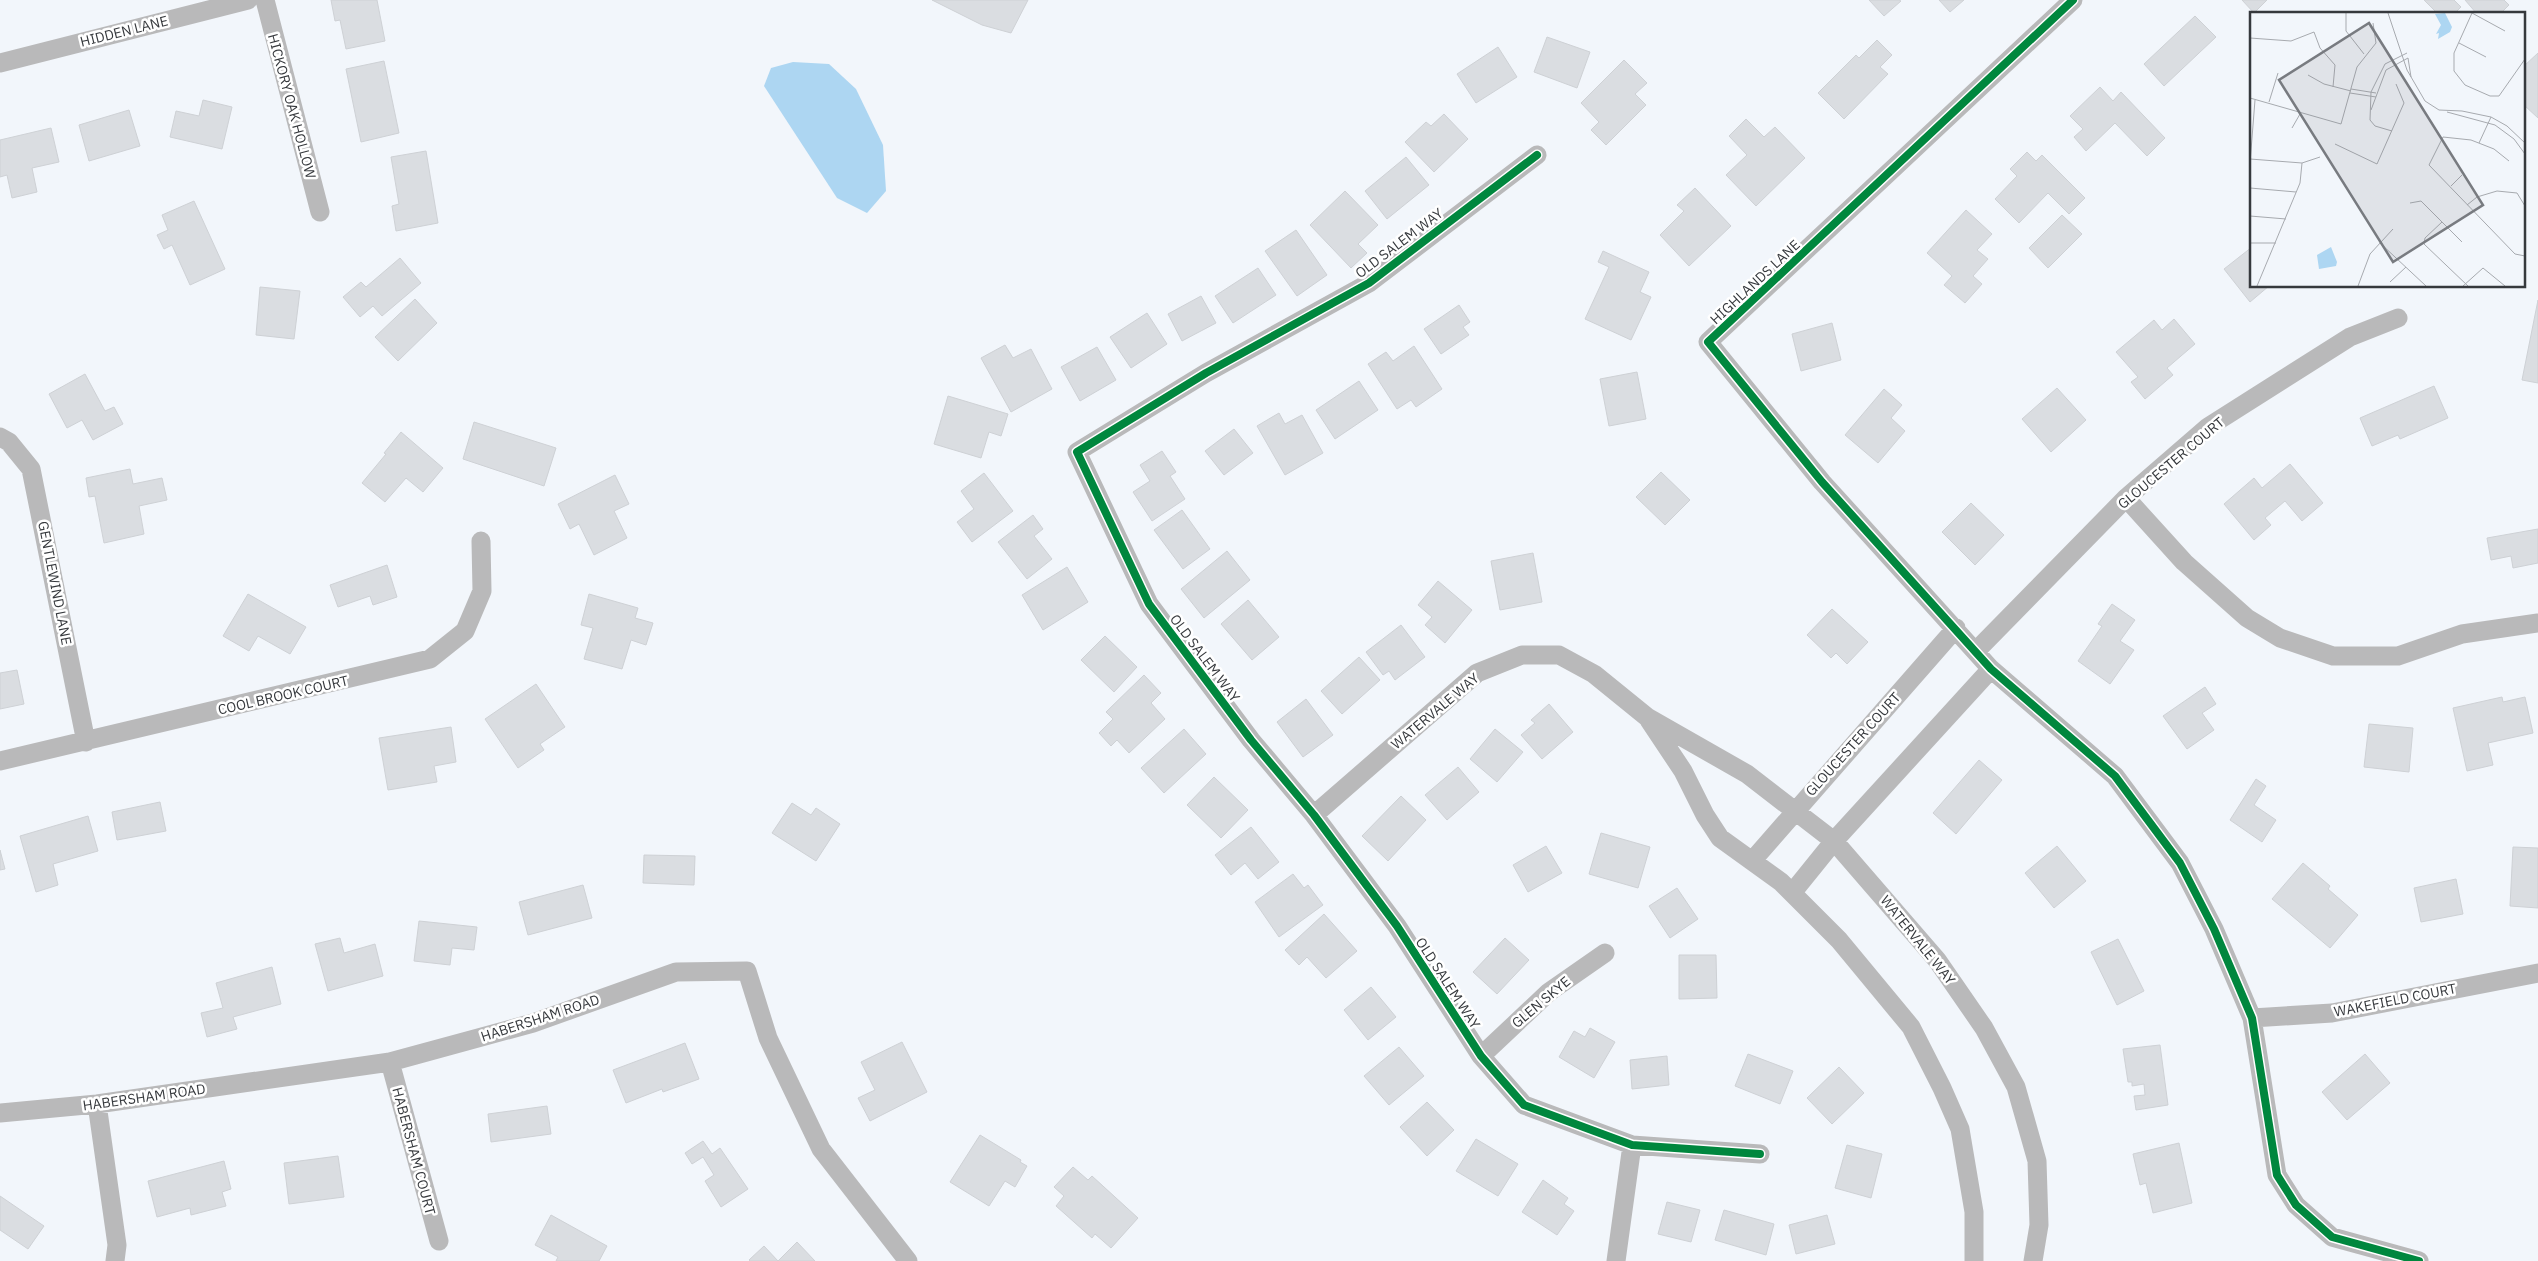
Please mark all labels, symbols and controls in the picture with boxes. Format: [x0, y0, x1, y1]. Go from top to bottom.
street label: HIDDEN LANE [78, 11, 170, 51]
inset map [2250, 12, 2526, 288]
street label: HICKORY OAK HOLLOW [264, 32, 320, 181]
street label: OLD SALEM WAY [1351, 204, 1447, 282]
street label: HIGHLANDS LANE [1706, 236, 1804, 328]
street label: GLOUCESTER COURT [2114, 413, 2228, 513]
street label: GENTLEWIND LANE [34, 519, 76, 647]
street label: OLD SALEM WAY [1166, 610, 1244, 706]
street label: WATERVALE WAY [1387, 668, 1483, 753]
street label: COOL BROOK COURT [216, 671, 350, 719]
street label: GLOUCESTER COURT [1802, 688, 1904, 800]
street label: WATERVALE WAY [1877, 892, 1960, 989]
street label: OLD SALEM WAY [1412, 934, 1485, 1033]
street label: GLEN SKYE [1508, 972, 1574, 1032]
street label: WAKEFIELD COURT [2332, 979, 2458, 1021]
street label: HABERSHAM ROAD [478, 990, 602, 1046]
street label: HABERSHAM ROAD [81, 1079, 207, 1115]
street label: HABERSHAM COURT [388, 1085, 440, 1217]

